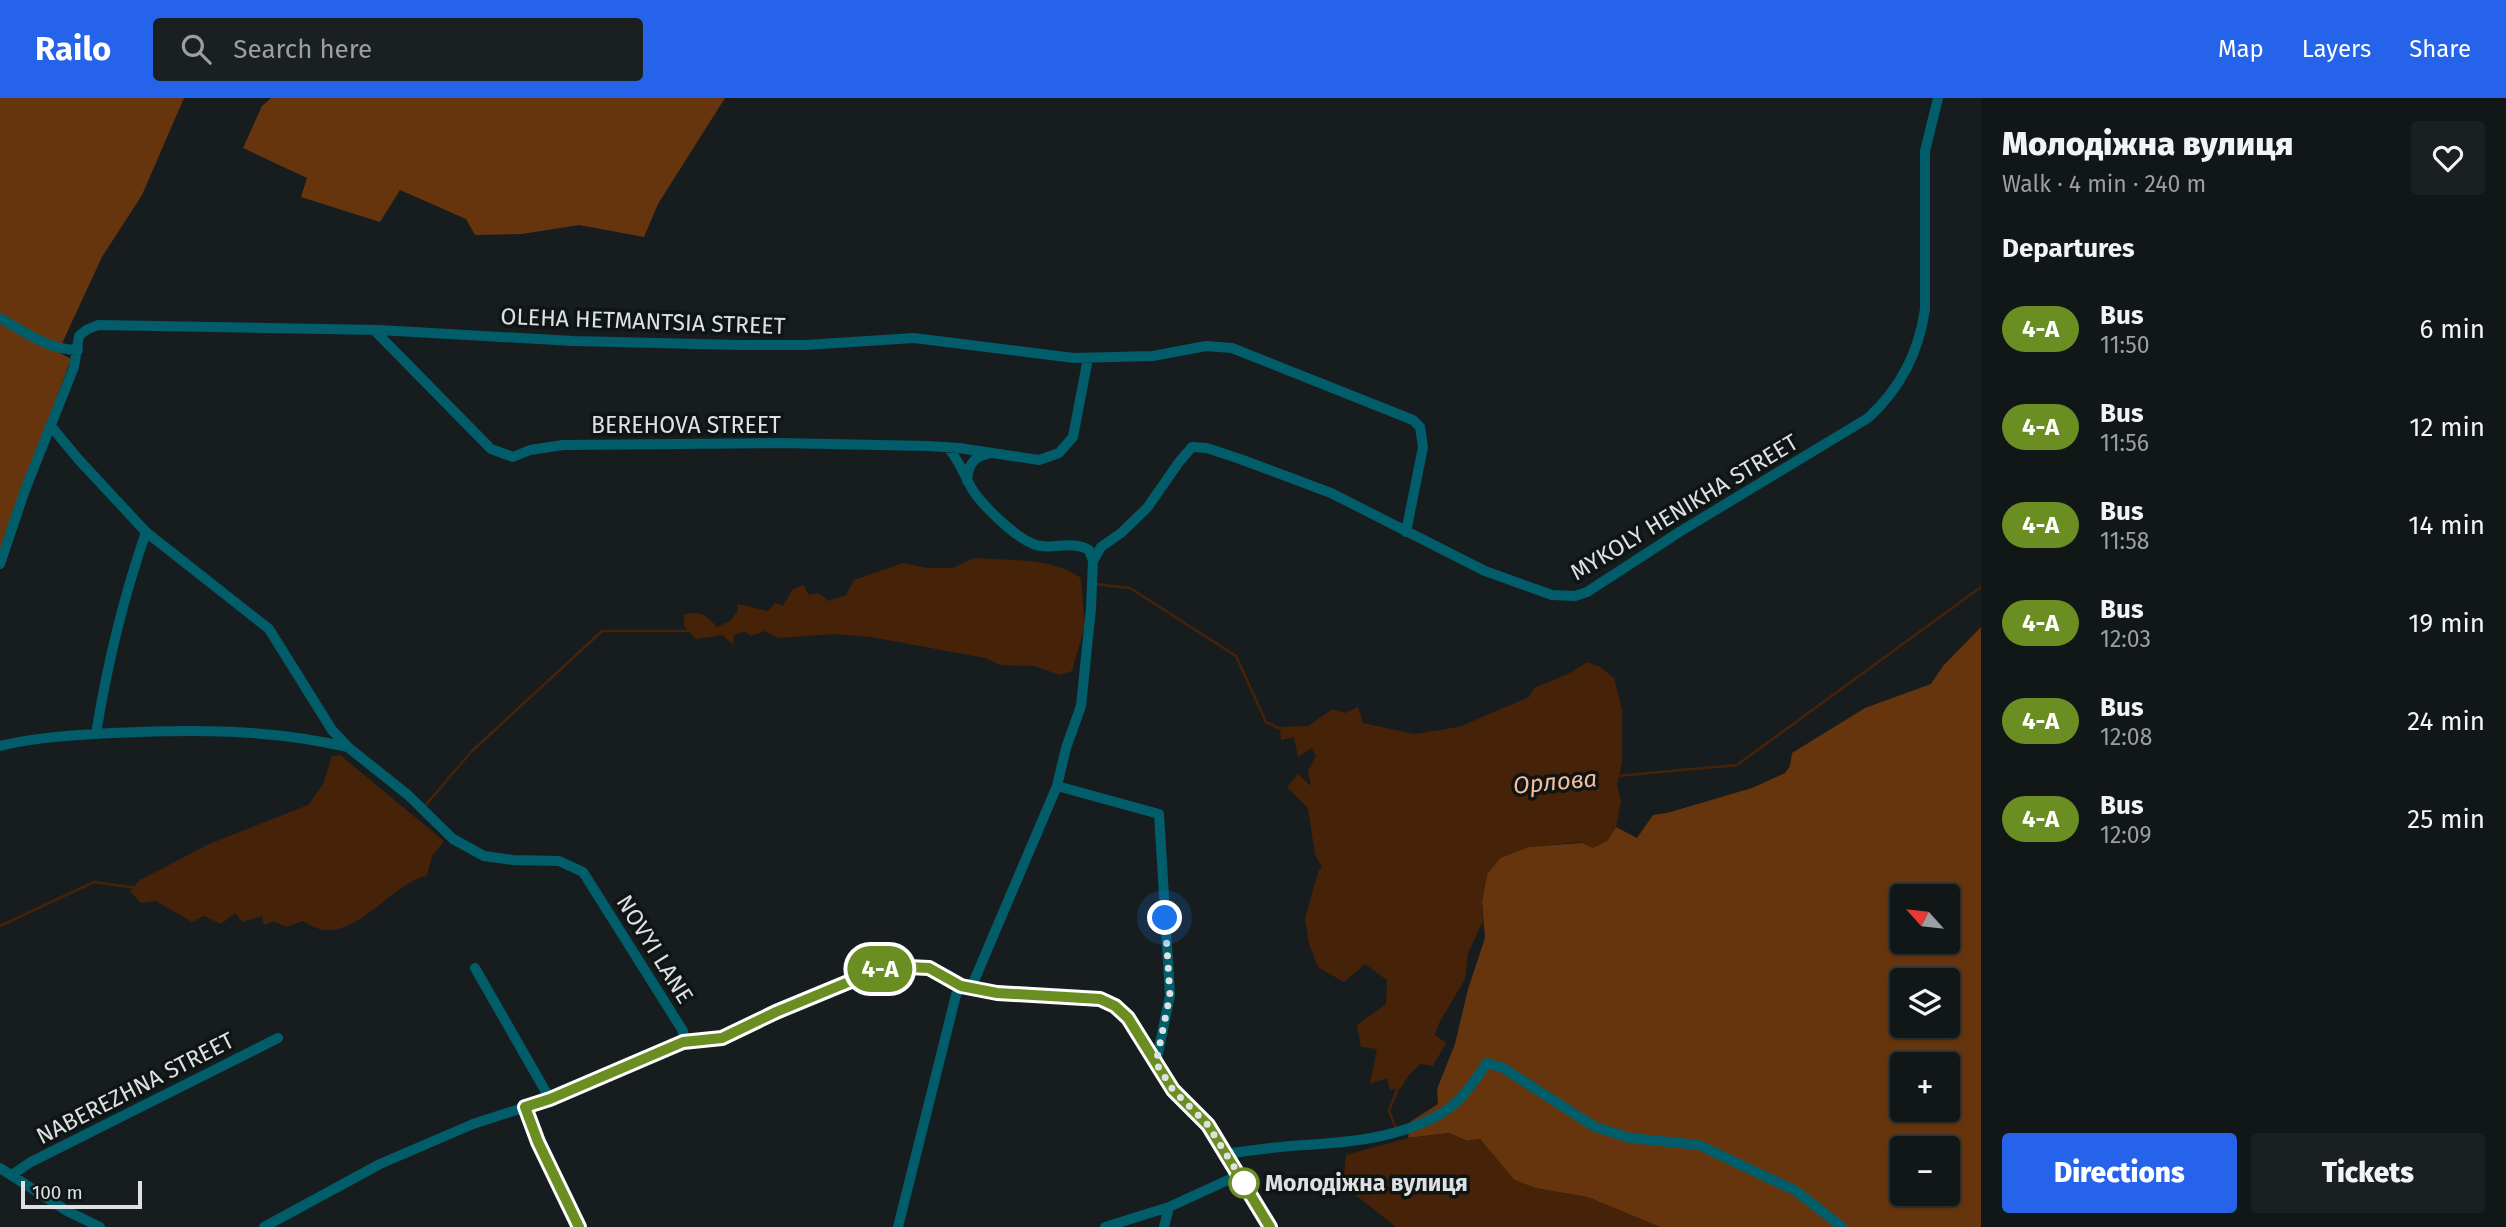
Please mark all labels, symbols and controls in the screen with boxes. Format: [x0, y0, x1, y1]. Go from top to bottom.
search box [153, 18, 643, 81]
text: Railo [35, 29, 111, 69]
icon: search [177, 30, 215, 68]
text: Search here [233, 34, 372, 65]
text: Map [2218, 35, 2264, 63]
text: Layers [2302, 35, 2371, 63]
text: Share [2409, 35, 2471, 63]
button: heart [2411, 121, 2485, 195]
text: Молодіжна вулиця [2002, 124, 2293, 164]
text: Walk · 4 min · 240 m [2002, 170, 2206, 198]
text: Departures [2002, 233, 2135, 264]
text: Bus [2100, 300, 2143, 331]
street label: OLEHA HETMANTSIA STREET [500, 302, 786, 340]
text: 6 min [2419, 314, 2485, 345]
text: 4-А [2022, 315, 2059, 343]
text: 11:50 [2100, 331, 2150, 359]
text: Bus [2100, 398, 2143, 429]
street label: BEREHOVA STREET [591, 411, 781, 439]
text: 12 min [2409, 412, 2485, 443]
text: 4-А [2022, 413, 2059, 441]
street label: MYKOLY HENIKHA STREET [1565, 428, 1803, 586]
text: 11:56 [2100, 429, 2149, 457]
text: Bus [2100, 496, 2143, 527]
text: 14 min [2408, 510, 2485, 541]
text: 4-А [2022, 511, 2059, 539]
text: 11:58 [2100, 527, 2149, 555]
text: Bus [2100, 594, 2143, 625]
text: 19 min [2408, 608, 2485, 639]
text: 4-А [2022, 609, 2059, 637]
text: 12:03 [2100, 625, 2151, 653]
text: Bus [2100, 692, 2143, 723]
text: 24 min [2407, 706, 2485, 737]
text: 4-А [2022, 707, 2059, 735]
text: 12:08 [2100, 723, 2152, 751]
water label: Орлова [1512, 764, 1598, 800]
text: Bus [2100, 790, 2143, 821]
text: 25 min [2407, 804, 2485, 835]
text: 4-А [2022, 805, 2059, 833]
text: 12:09 [2100, 821, 2152, 849]
north arrow [1890, 884, 1960, 954]
map controls [1890, 884, 1960, 1206]
street label: NOVYI LANE [611, 890, 699, 1008]
your location [1147, 900, 1182, 935]
line badge: 4-А [840, 946, 920, 992]
text: 4-А [861, 955, 899, 983]
button: layers [1890, 968, 1960, 1038]
street label: NABEREZHNA STREET [31, 1026, 239, 1150]
button: + [1890, 1052, 1960, 1122]
button: Directions [2002, 1133, 2237, 1213]
button: Tickets [2251, 1133, 2485, 1213]
button: − [1890, 1136, 1960, 1206]
marker: Молодіжна вулиця [1229, 1168, 1259, 1198]
place label: Молодіжна вулиця [1265, 1169, 1468, 1197]
scale bar [21, 1178, 142, 1210]
text: 100 m [32, 1181, 83, 1204]

